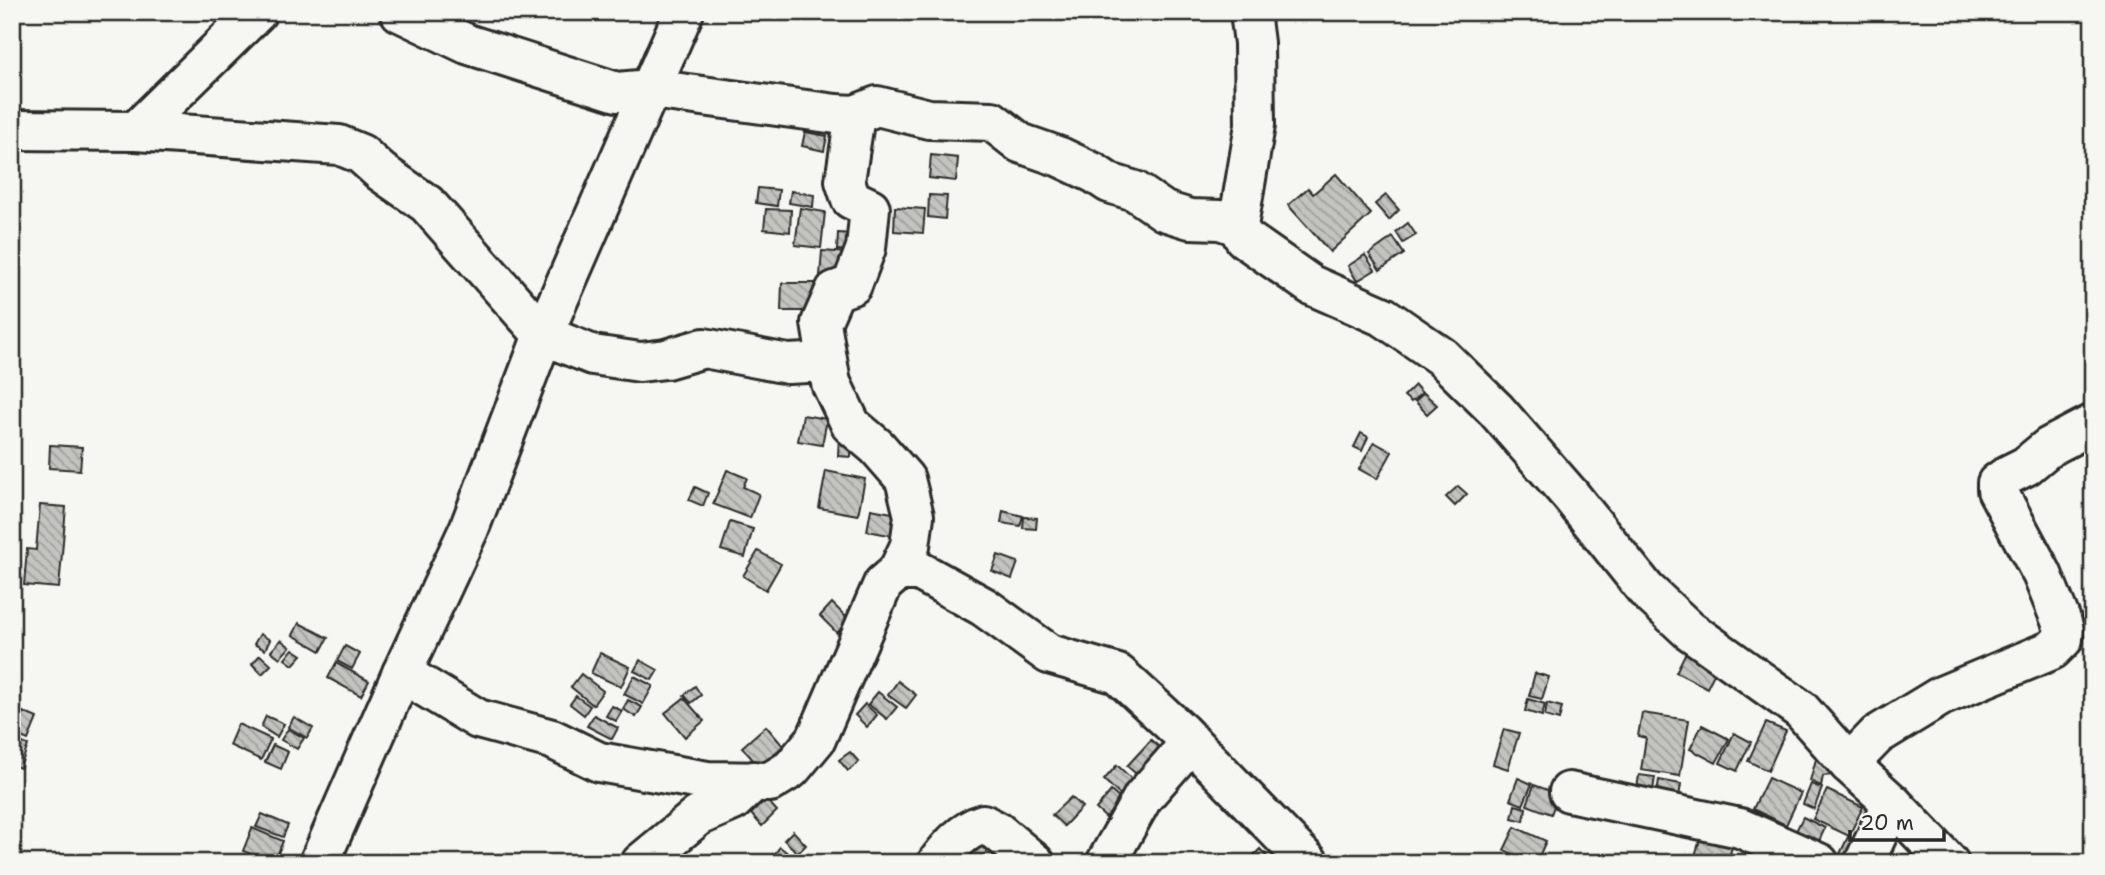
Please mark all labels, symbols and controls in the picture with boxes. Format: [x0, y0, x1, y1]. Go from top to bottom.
scale bar [1850, 798, 1944, 842]
text: 20 m [1860, 809, 1914, 837]

